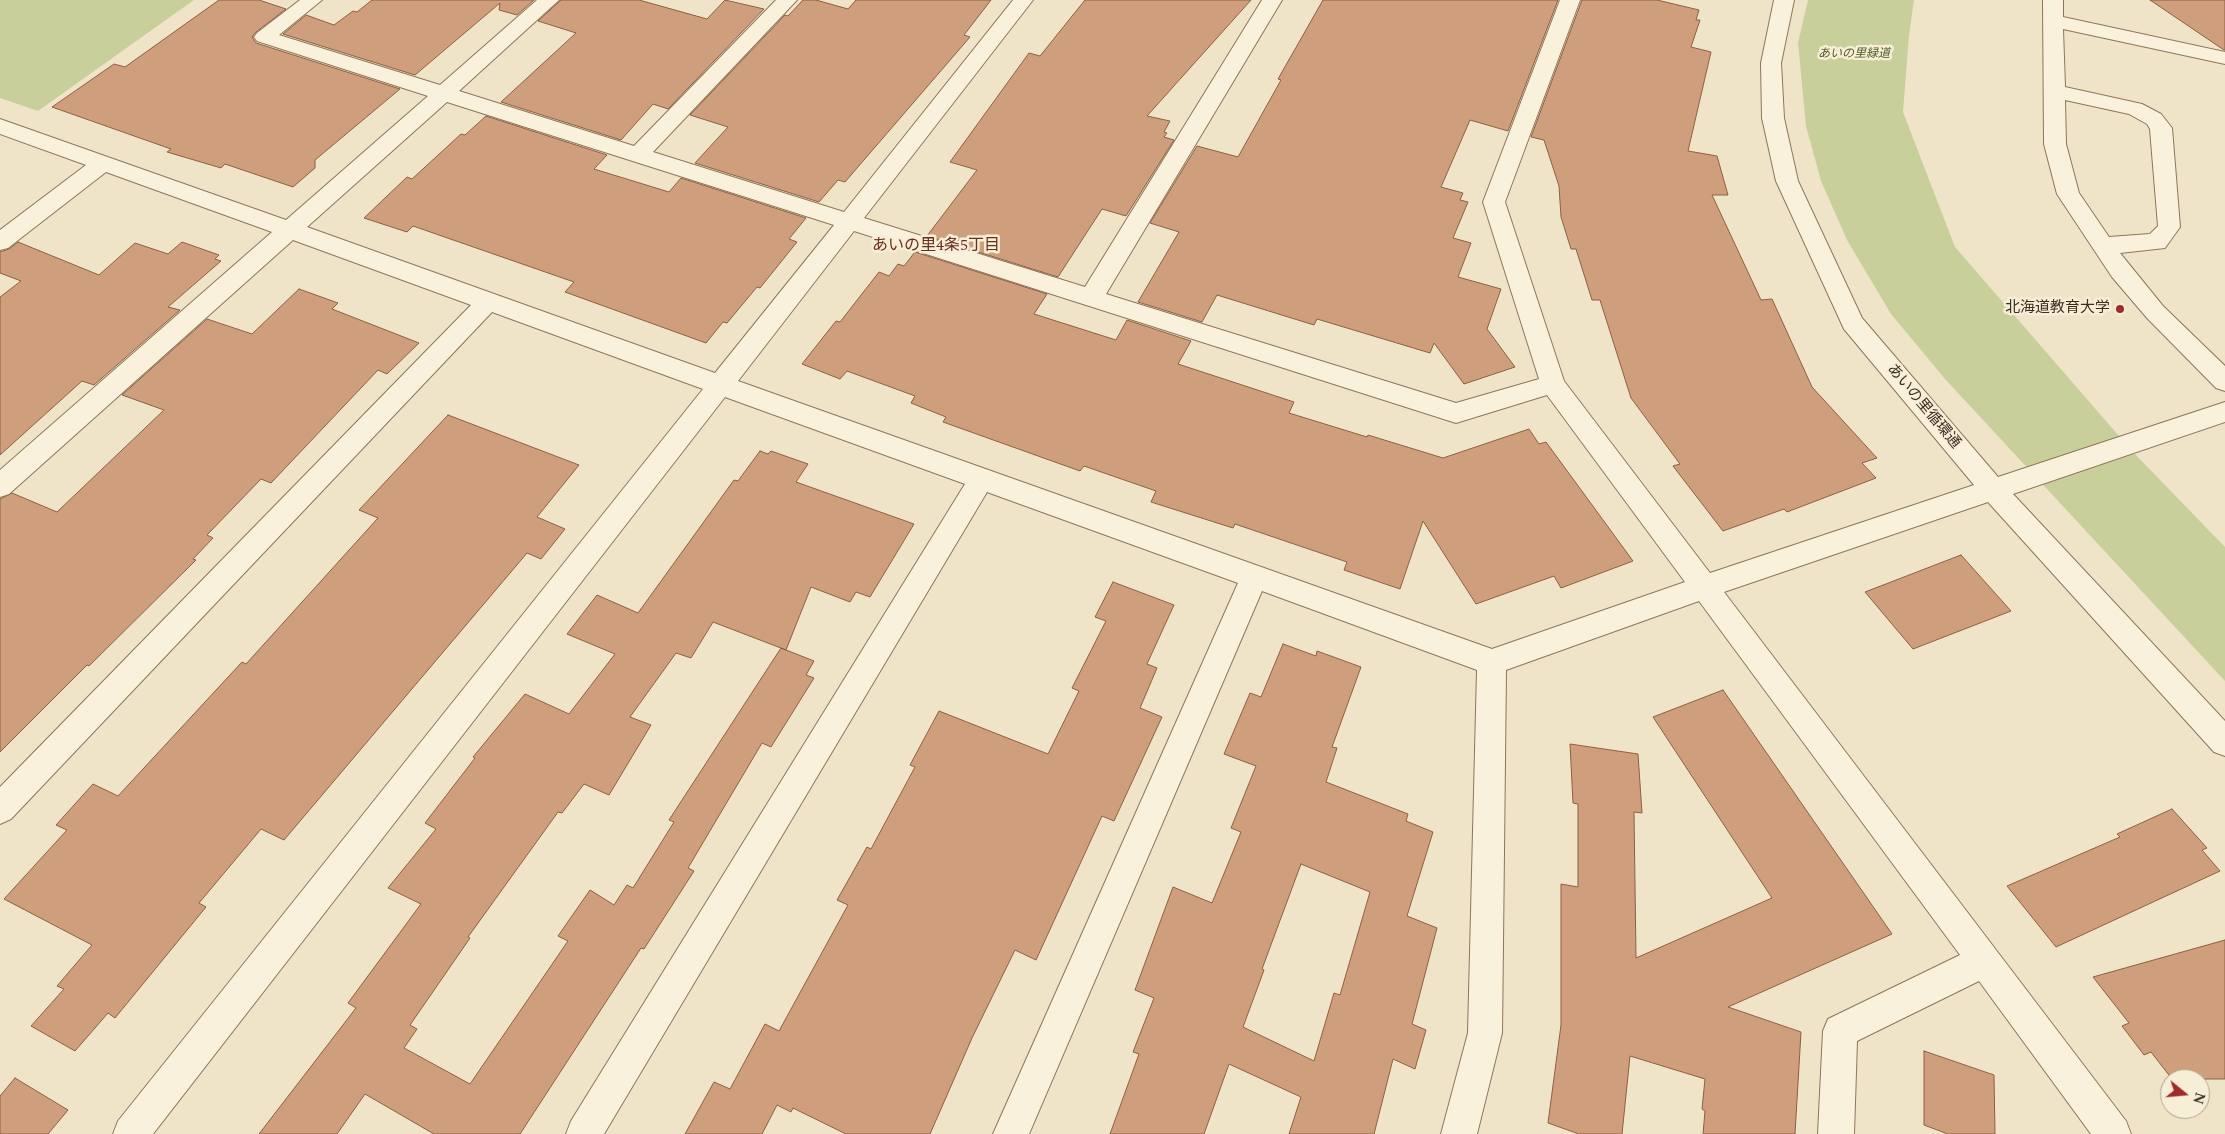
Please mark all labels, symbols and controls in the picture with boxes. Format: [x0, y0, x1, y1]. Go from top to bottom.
park label: あいの里緑道 [1818, 48, 1890, 62]
district label: あいの里4条5丁目 [872, 237, 1000, 257]
place label: 北海道教育大学 [2005, 300, 2110, 318]
marker: 北海道教育大学 [2114, 303, 2126, 315]
street label: あいの里循環通 [1882, 361, 1964, 453]
north arrow [2160, 1069, 2210, 1119]
text: N [2187, 1090, 2211, 1107]

